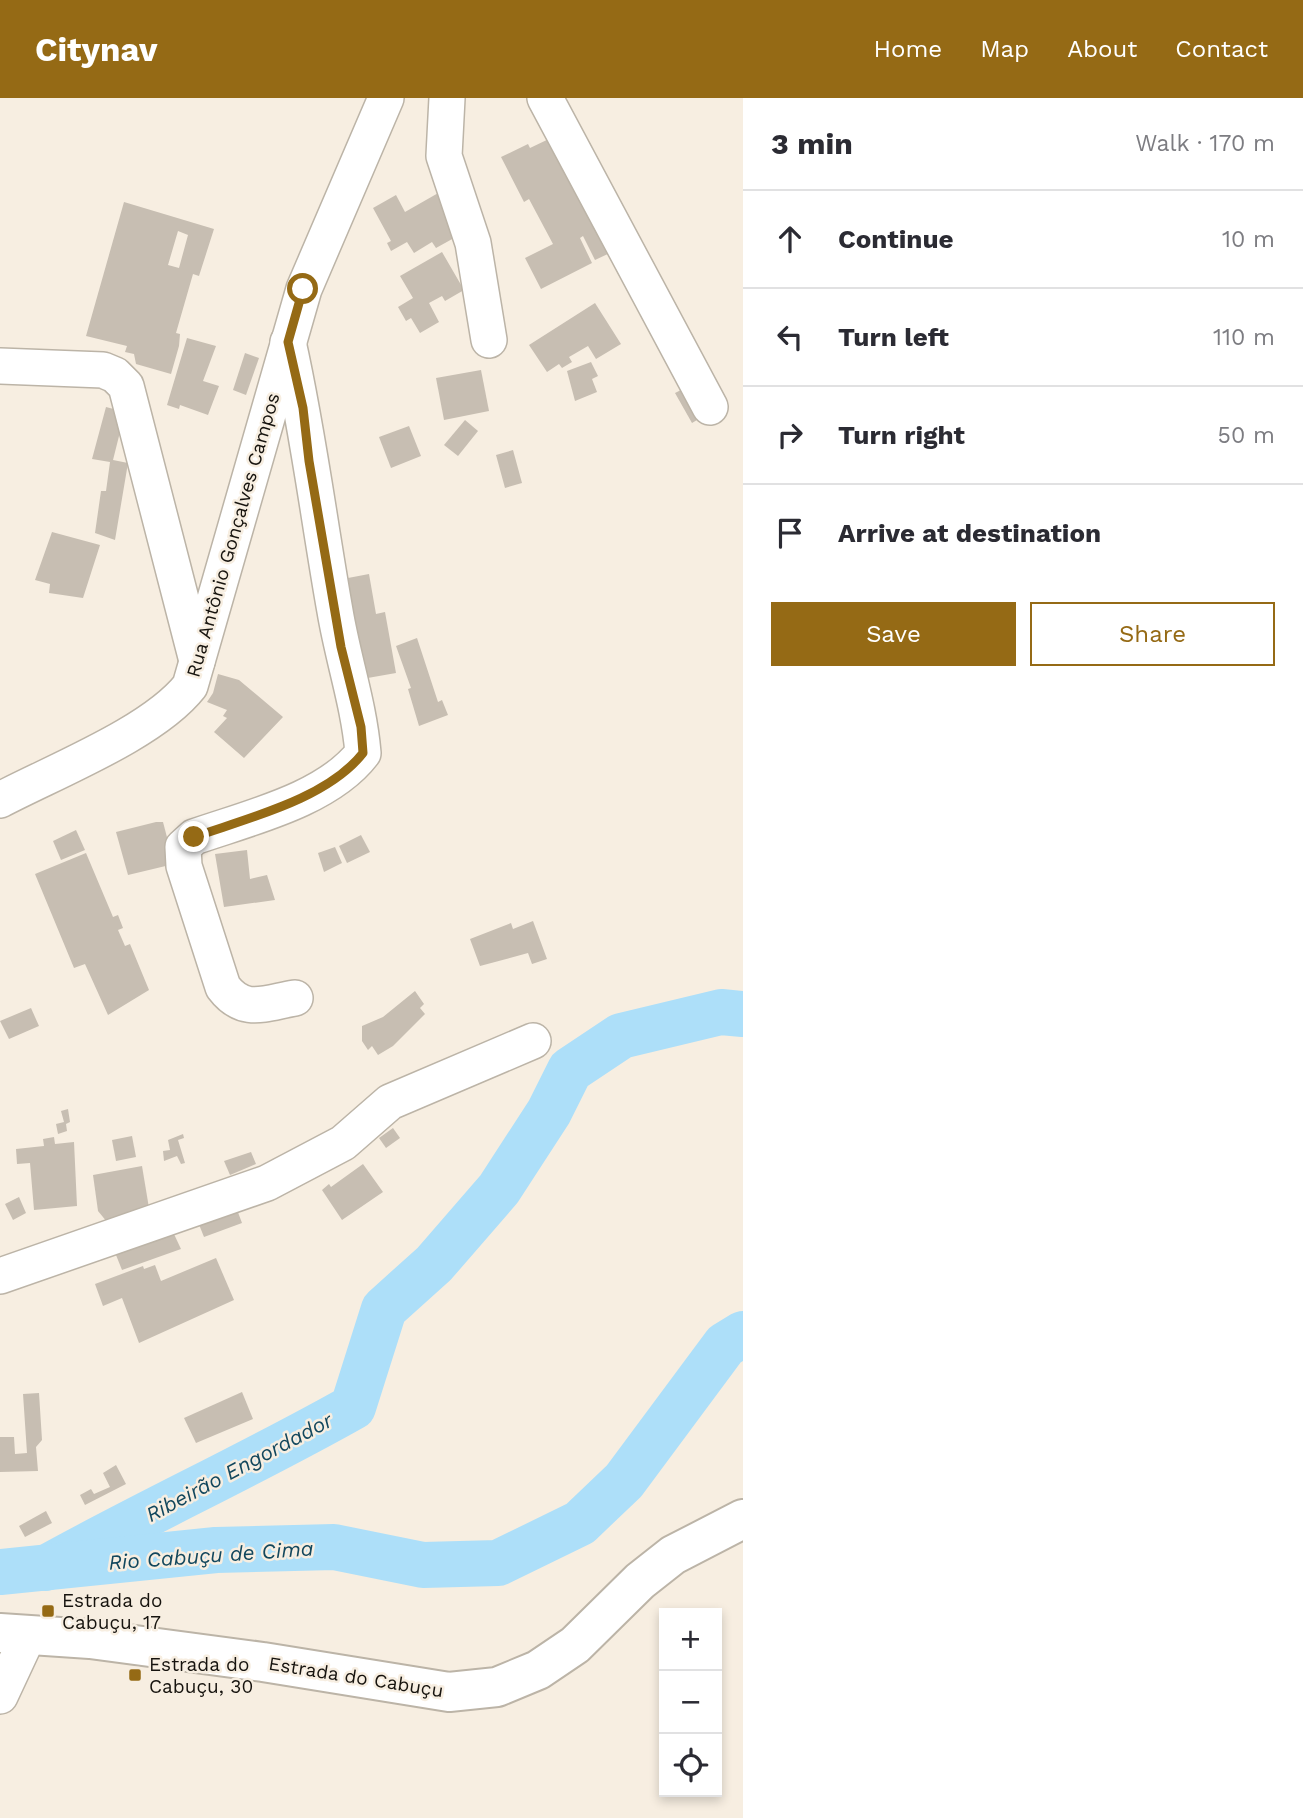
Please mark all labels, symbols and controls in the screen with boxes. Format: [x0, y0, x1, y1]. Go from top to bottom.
text: Citynav [35, 30, 157, 69]
text: Home [874, 35, 942, 63]
text: Map [980, 35, 1029, 63]
text: About [1067, 35, 1137, 63]
text: Contact [1175, 35, 1268, 63]
text: 3 min [771, 126, 853, 161]
text: Walk · 170 m [1135, 130, 1275, 157]
icon: ahead [771, 220, 809, 258]
text: Continue [838, 224, 954, 254]
text: 10 m [1222, 226, 1275, 253]
route start [287, 273, 318, 304]
icon: left [771, 318, 809, 356]
text: Turn left [838, 322, 949, 352]
text: 110 m [1213, 324, 1275, 351]
street label: Rua Antônio Gonçalves Campos [181, 390, 285, 680]
icon: right [771, 416, 809, 454]
text: Turn right [838, 420, 965, 450]
text: 50 m [1218, 422, 1275, 449]
icon: arrive [771, 514, 809, 552]
text: Arrive at destination [838, 518, 1101, 548]
button: Save [771, 602, 1016, 666]
button: Share [1030, 602, 1275, 666]
route end [178, 821, 209, 852]
water label: Ribeirão Engordador [141, 1407, 337, 1527]
water label: Rio Cabuçu de Cima [108, 1535, 314, 1575]
place label: Estrada do Cabuçu, 17 [62, 1589, 162, 1634]
marker: Estrada do Cabuçu, 17 [40, 1603, 56, 1619]
map controls [659, 1608, 722, 1797]
button: + [659, 1608, 722, 1671]
street label: Estrada do Cabuçu [267, 1652, 445, 1702]
place label: Estrada do Cabuçu, 30 [149, 1653, 253, 1698]
marker: Estrada do Cabuçu, 30 [127, 1667, 143, 1683]
button: − [659, 1671, 722, 1734]
button: locate [659, 1734, 722, 1797]

